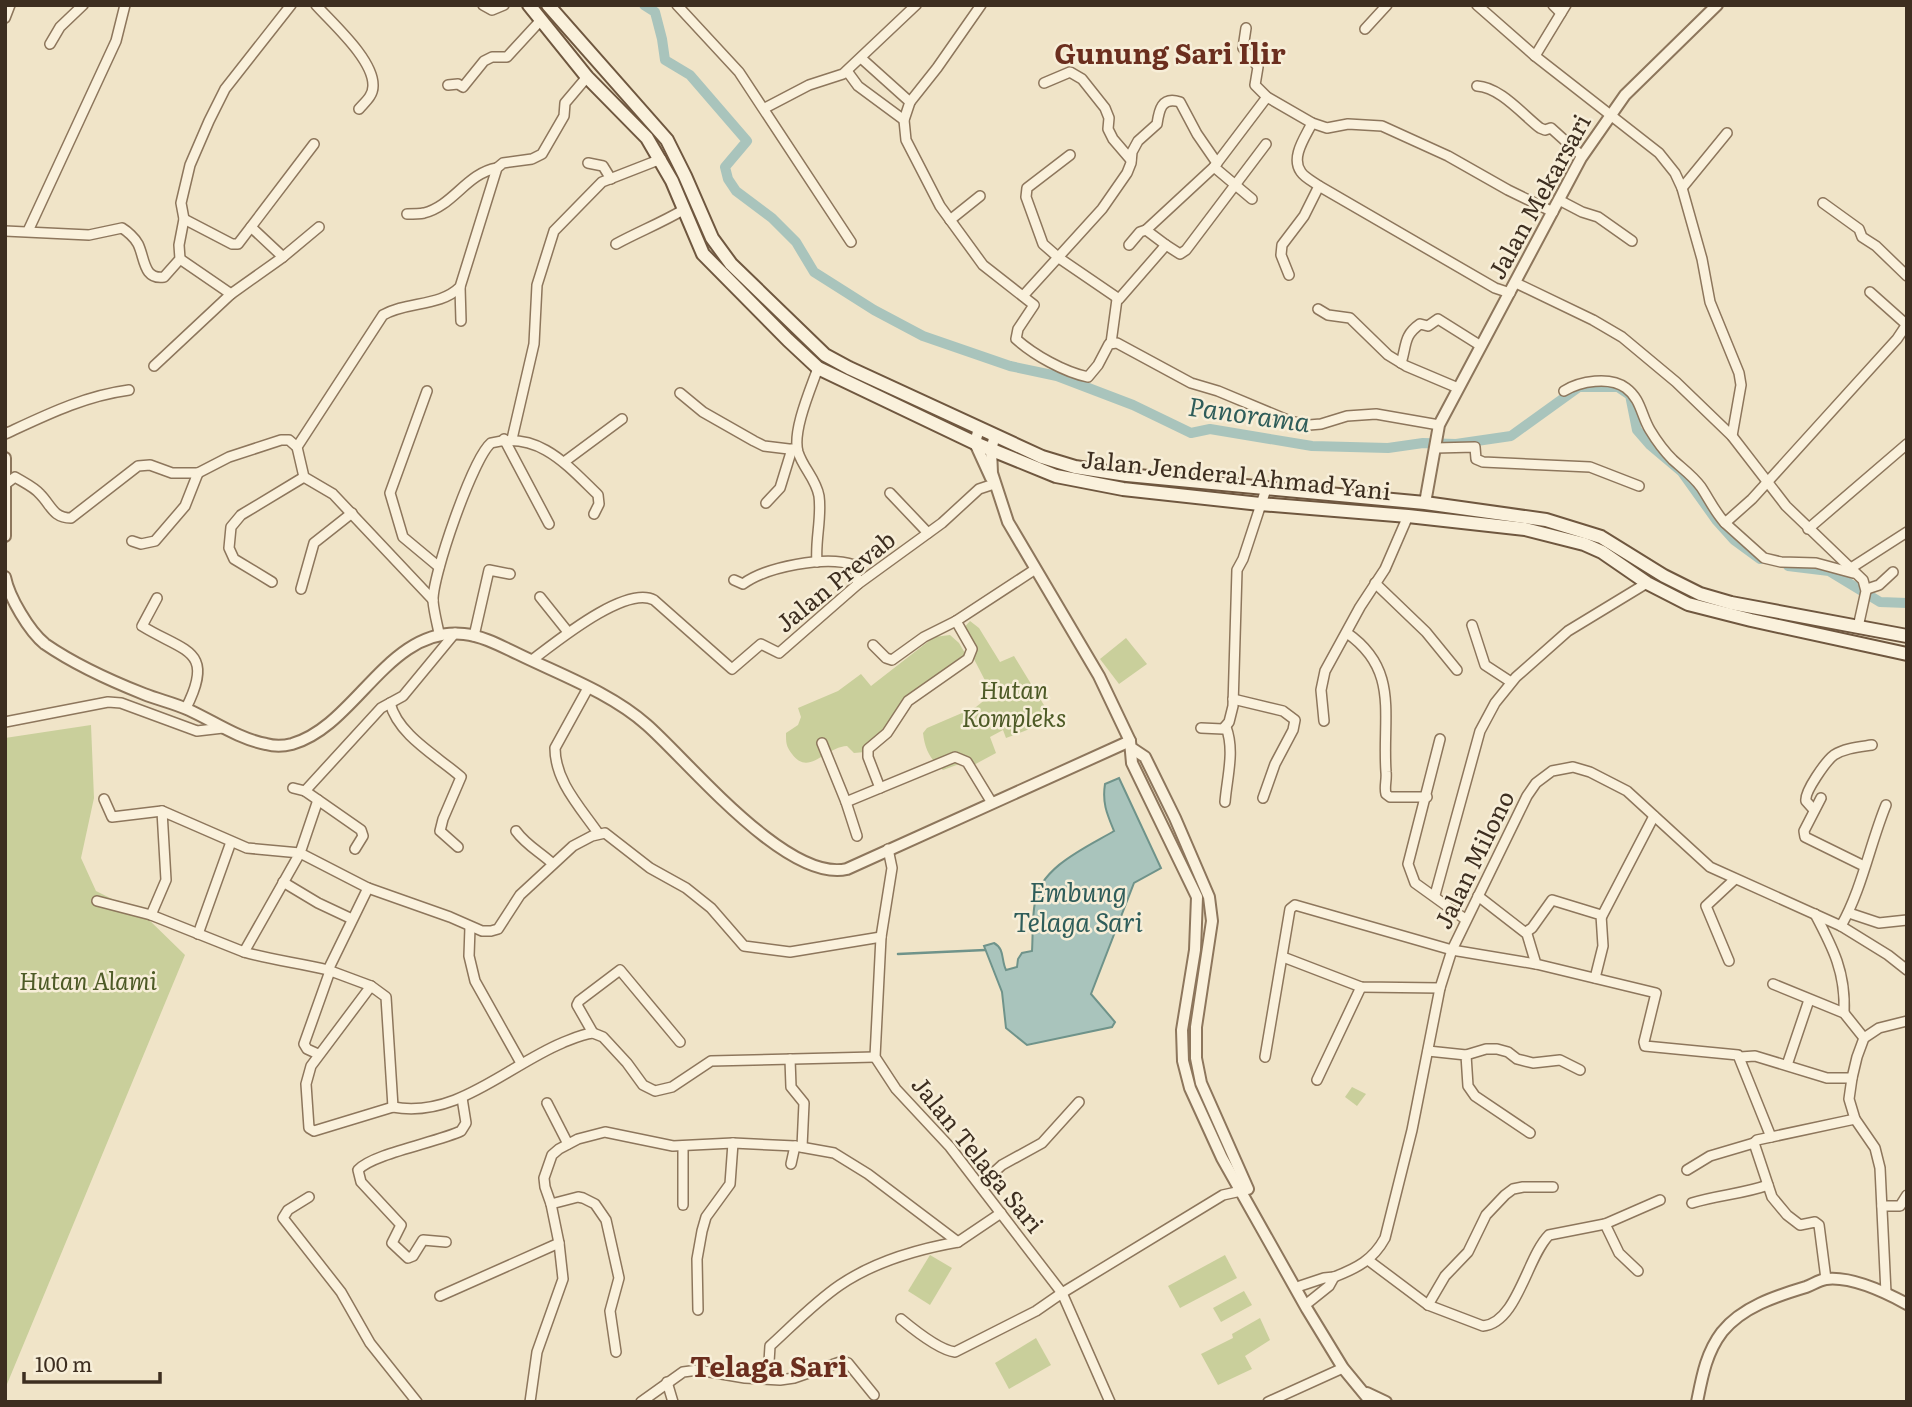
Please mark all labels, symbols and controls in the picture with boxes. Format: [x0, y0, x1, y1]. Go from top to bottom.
district label: Gunung Sari Ilir [1054, 31, 1286, 73]
street label: Jalan Mekarsari [1478, 107, 1598, 285]
water label: Panorama [1186, 385, 1313, 440]
street label: Jalan Jenderal Ahmad Yani [1080, 440, 1393, 507]
street label: Jalan Prevab [767, 521, 902, 639]
park label: Hutan Kompleks [962, 671, 1066, 734]
street label: Jalan Milono [1424, 784, 1521, 934]
water label: Embung Telaga Sari [1013, 871, 1143, 940]
park label: Hutan Alami [19, 962, 157, 997]
street label: Jalan Telaga Sari [905, 1067, 1053, 1239]
scale bar [24, 1340, 161, 1384]
district label: Telaga Sari [690, 1344, 848, 1386]
text: 100 m [35, 1347, 92, 1378]

